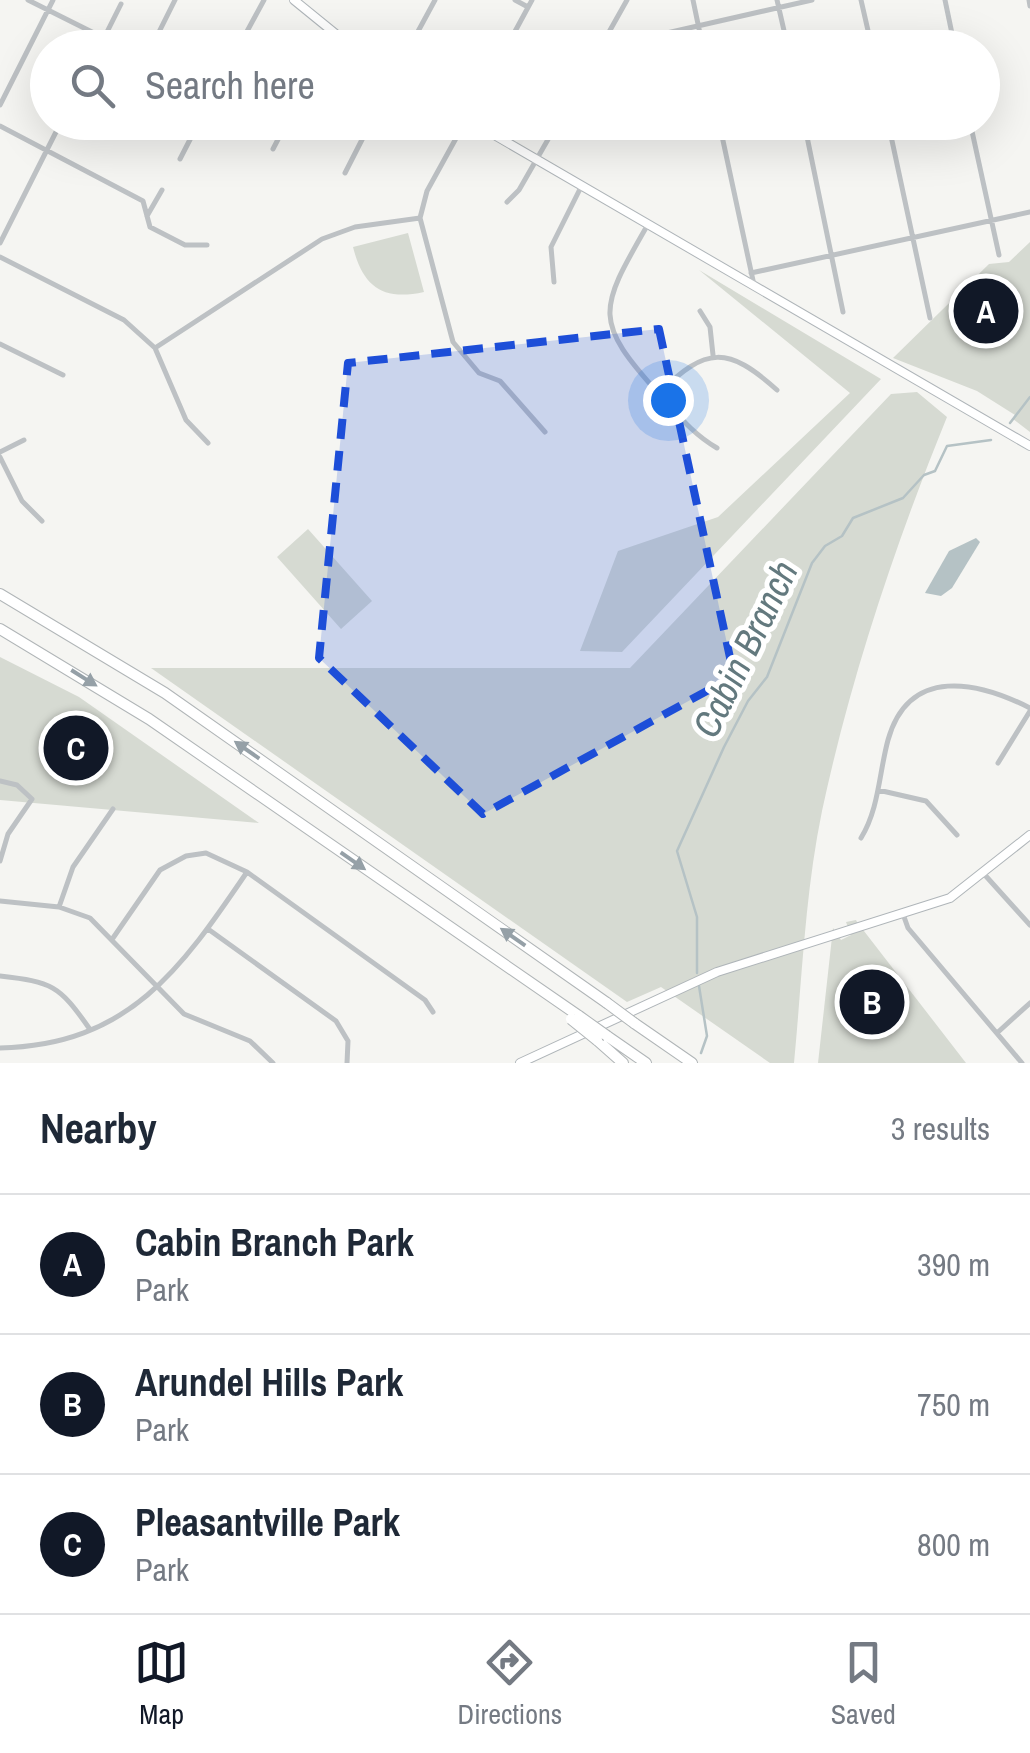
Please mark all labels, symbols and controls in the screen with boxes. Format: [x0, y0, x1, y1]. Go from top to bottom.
search box [30, 30, 1000, 140]
icon: search [65, 58, 120, 113]
text: Search here [145, 60, 315, 111]
pin: A [954, 274, 1018, 348]
your location [643, 375, 694, 426]
water label: Cabin Branch [680, 552, 810, 746]
one-way arrow [70, 669, 98, 686]
pin: C [44, 710, 108, 786]
one-way arrow [234, 741, 260, 760]
one-way arrow [340, 851, 366, 870]
one-way arrow [499, 928, 526, 947]
pin: B [840, 964, 904, 1040]
text: Nearby [40, 1100, 157, 1156]
text: 3 results [891, 1107, 990, 1150]
text: Cabin Branch Park [135, 1217, 414, 1268]
text: A [63, 1243, 82, 1286]
text: 390 m [917, 1243, 990, 1286]
text: Park [135, 1268, 189, 1311]
text: Arundel Hills Park [135, 1357, 403, 1408]
text: B [63, 1383, 82, 1426]
text: 750 m [917, 1383, 990, 1426]
text: Park [135, 1408, 189, 1451]
text: Pleasantville Park [135, 1497, 400, 1548]
text: C [63, 1523, 82, 1566]
text: 800 m [917, 1523, 990, 1566]
text: Park [135, 1548, 189, 1591]
tab: Map [134, 1635, 189, 1733]
tab: Directions [458, 1635, 562, 1733]
tab: Saved [831, 1635, 896, 1733]

